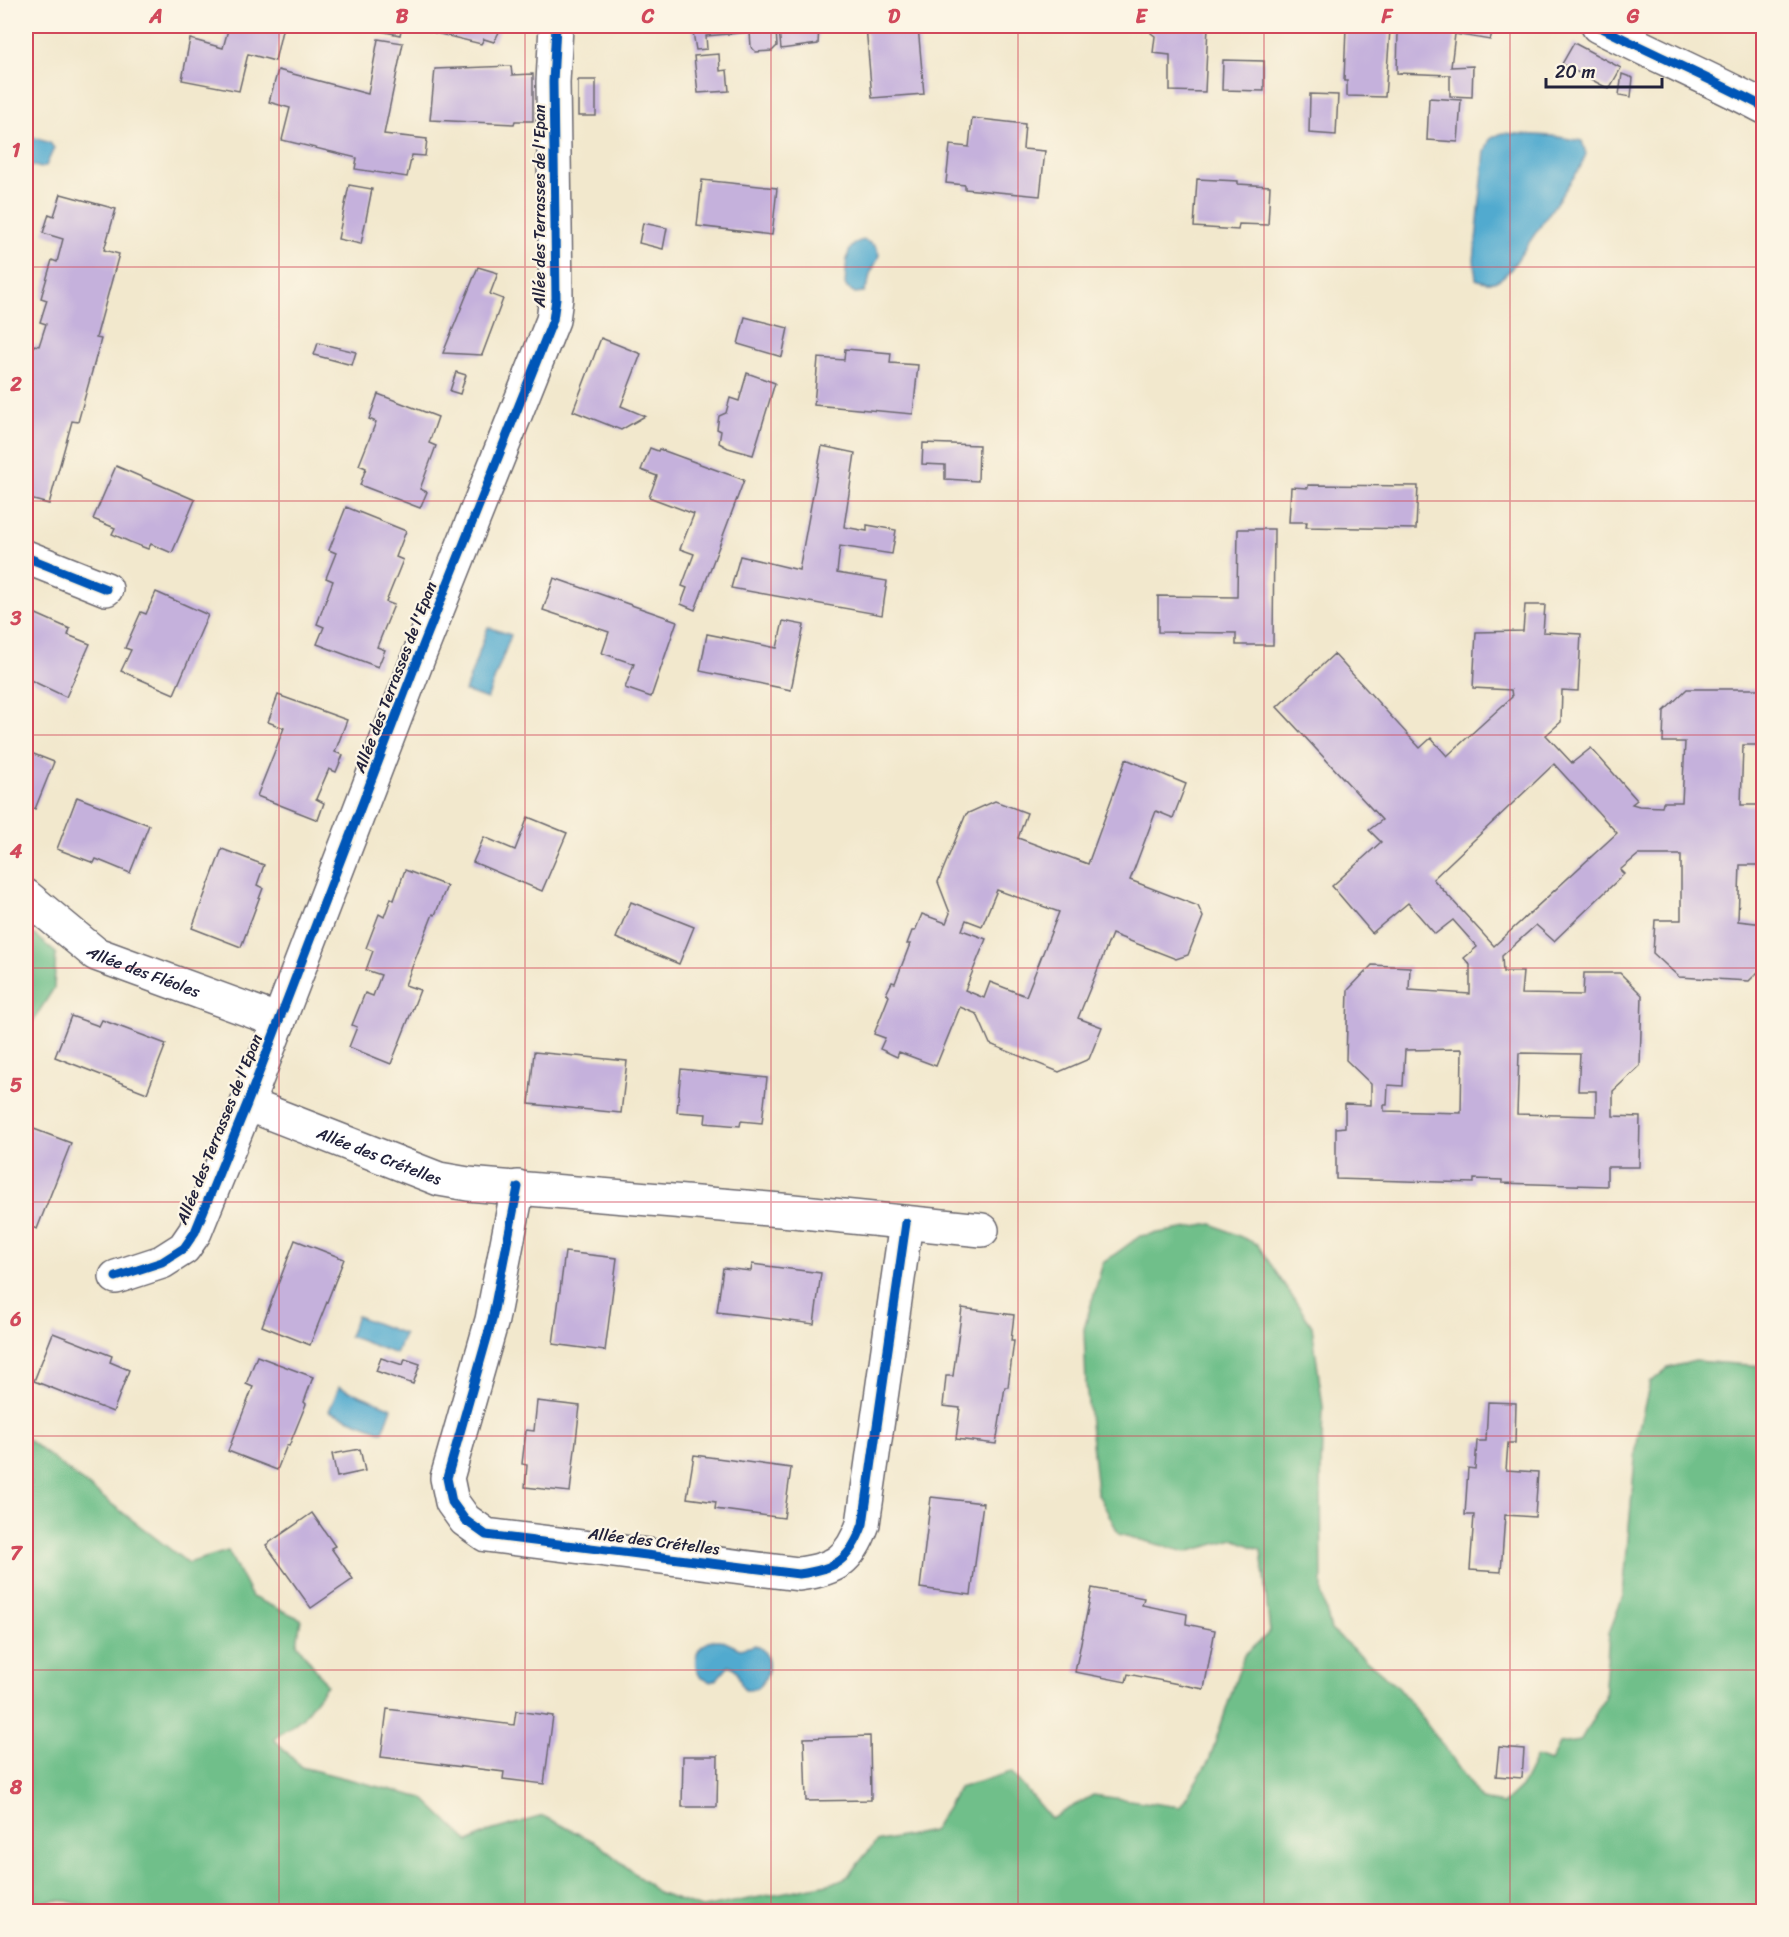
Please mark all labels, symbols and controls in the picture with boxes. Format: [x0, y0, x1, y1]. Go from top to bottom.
text: A [148, 0, 163, 34]
text: B [396, 0, 409, 34]
text: C [641, 0, 655, 34]
text: D [888, 0, 901, 34]
text: E [1135, 0, 1148, 34]
text: F [1381, 0, 1394, 34]
text: G [1626, 0, 1640, 34]
scale bar [1546, 51, 1662, 89]
text: 20 m [1555, 56, 1595, 88]
street label: Allée des Terrasses de l'Epan [525, 104, 554, 309]
text: 1 [12, 133, 21, 168]
text: 2 [9, 367, 22, 402]
street label: Allée des Terrasses de l'Epan [345, 577, 445, 778]
text: 3 [10, 601, 22, 636]
text: 4 [9, 834, 23, 869]
street label: Allée des Fléoles [80, 937, 205, 1006]
street label: Allée des Terrasses de l'Epan [167, 1029, 271, 1230]
text: 5 [10, 1068, 22, 1103]
street label: Allée des Crételles [312, 1118, 446, 1193]
text: 6 [9, 1302, 22, 1337]
street label: Allée des Crételles [586, 1518, 722, 1563]
text: 7 [10, 1536, 23, 1571]
text: 8 [9, 1770, 23, 1805]

